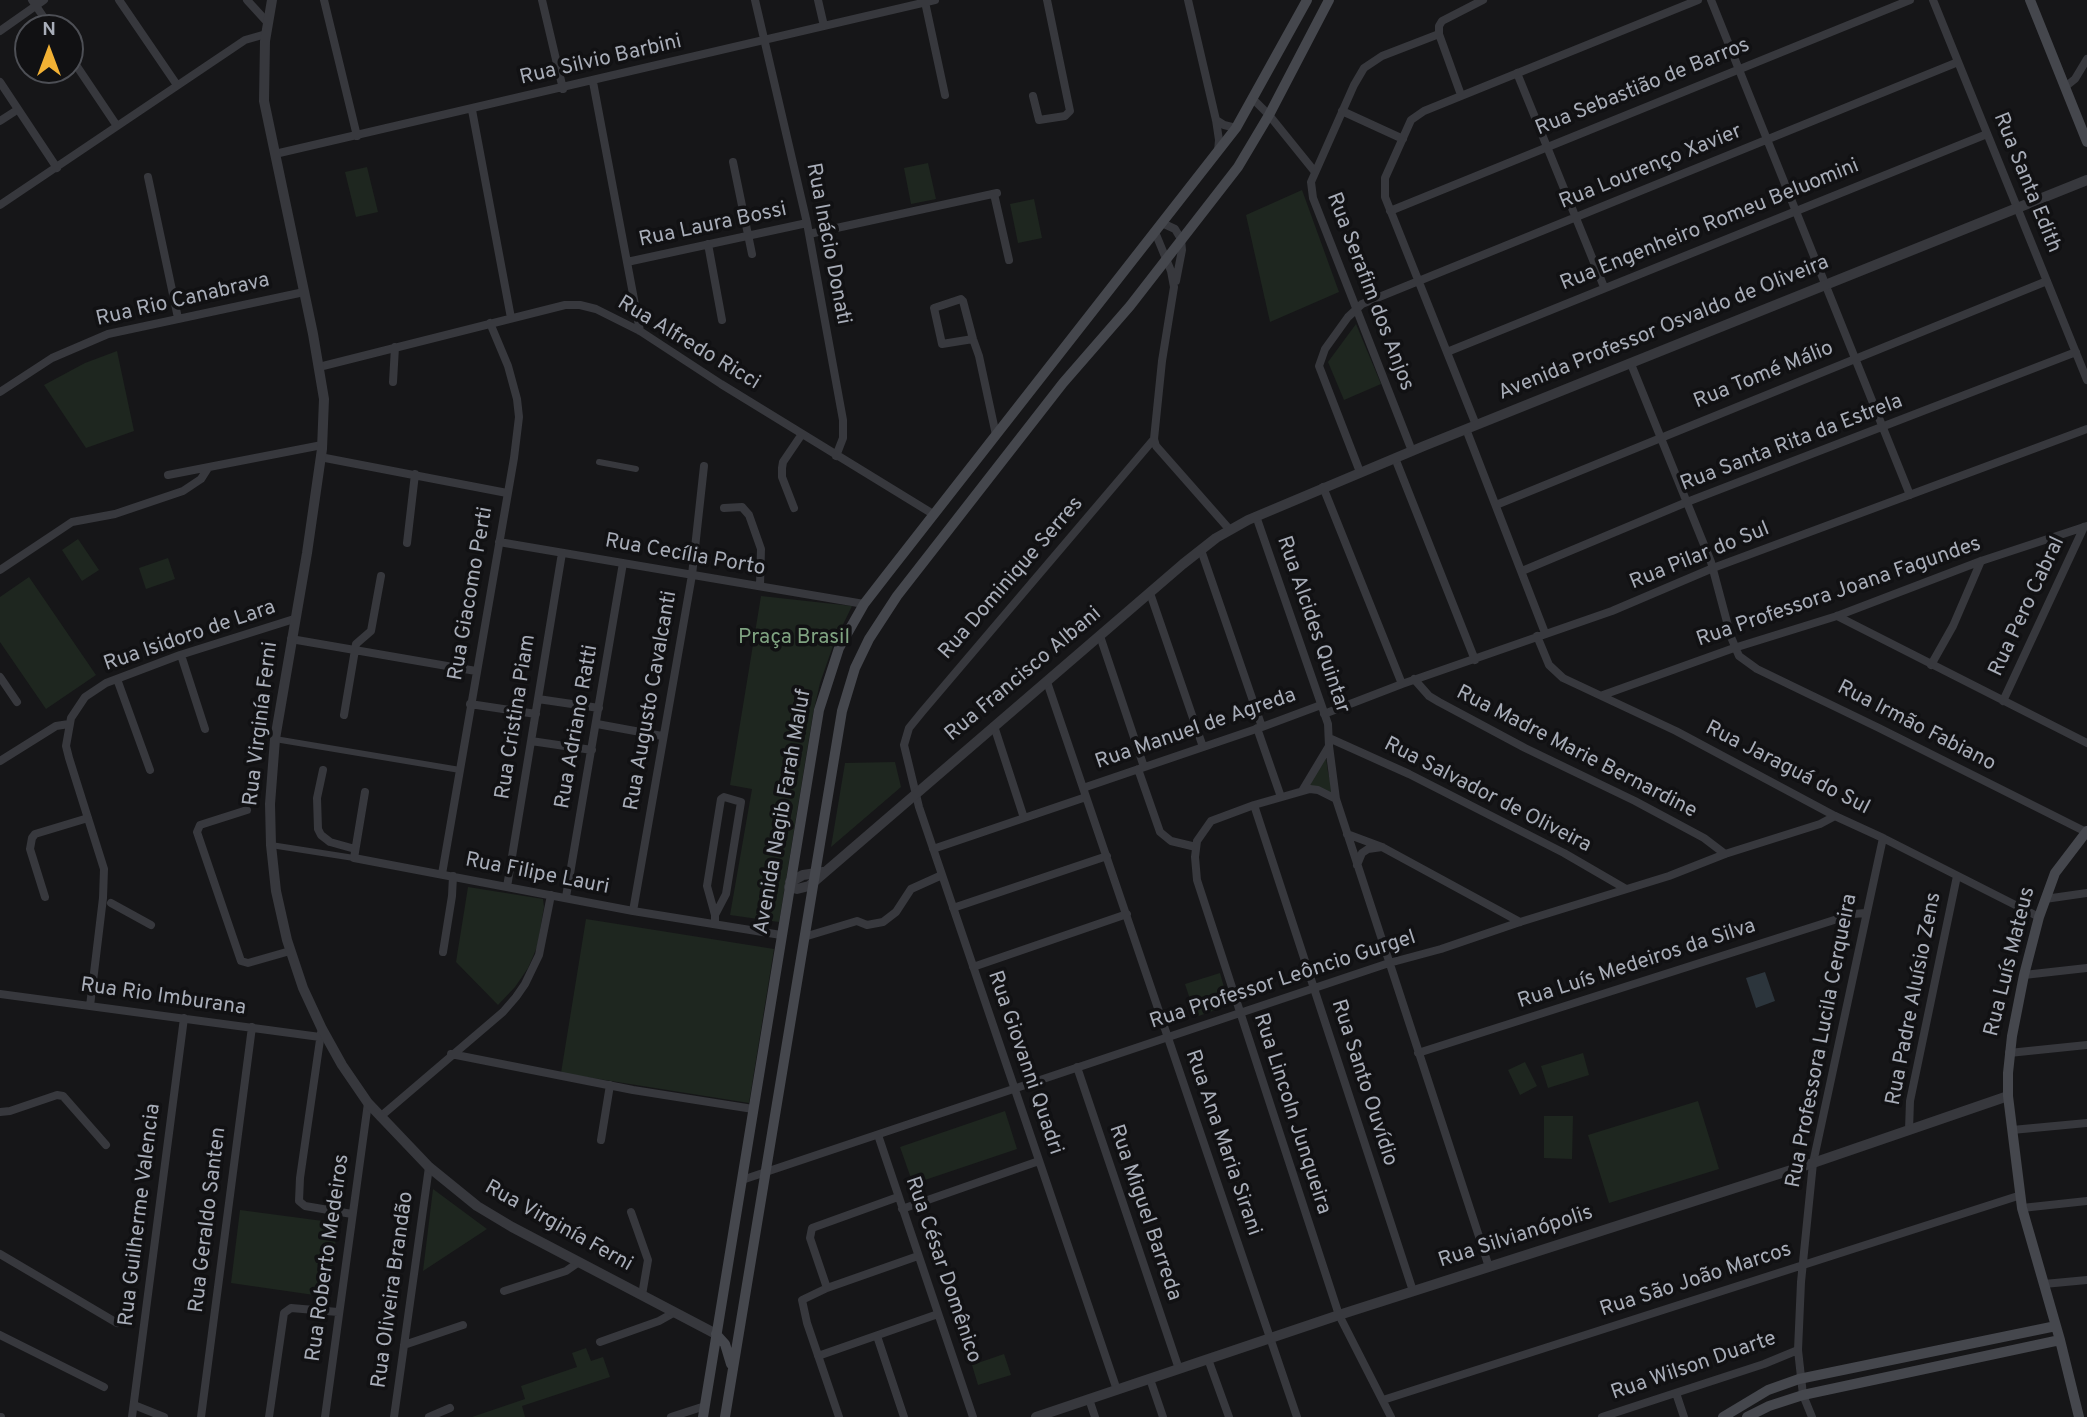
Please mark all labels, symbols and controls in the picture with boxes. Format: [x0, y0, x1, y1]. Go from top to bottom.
north arrow [14, 14, 84, 84]
text: N [42, 18, 56, 42]
street label: Rua Silvio Barbini [518, 30, 684, 92]
street label: Rua Sebastião de Barros [1532, 33, 1754, 143]
street label: Rua Santa Edith [1986, 109, 2066, 257]
street label: Rua Lourenço Xavier [1556, 120, 1746, 216]
street label: Rua Engenheiro Romeu Beluomini [1557, 154, 1863, 298]
street label: Rua Inácio Donati [799, 161, 855, 327]
street label: Rua Serafim dos Anjos [1319, 189, 1419, 395]
street label: Rua Laura Bossi [637, 198, 789, 254]
street label: Avenida Professor Osvaldo de Oliveira [1495, 251, 1833, 407]
street label: Rua Rio Canabrava [94, 269, 272, 333]
street label: Rua Alfredo Ricci [612, 291, 764, 397]
street label: Rua Tomé Málio [1690, 337, 1838, 415]
street label: Rua Santa Rita da Estrela [1677, 390, 1907, 498]
street label: Rua Dominique Serres [934, 492, 1090, 666]
street label: Rua Giacomo Perti [444, 505, 500, 683]
street label: Rua Pilar do Sul [1626, 518, 1774, 596]
street label: Rua Cecília Porto [603, 529, 767, 583]
street label: Rua Professora Joana Fagundes [1693, 532, 1985, 654]
street label: Rua Alcides Quintar [1270, 533, 1354, 717]
street label: Rua Pero Cabral [1985, 533, 2071, 681]
street label: Rua Augusto Cavalcanti [620, 589, 684, 813]
street label: Rua Isidoro de Lara [101, 596, 279, 678]
street label: Rua Francisco Albani [941, 602, 1107, 748]
park label: Praça Brasil [738, 626, 850, 652]
street label: Rua Cristina Piam [492, 633, 542, 801]
street label: Rua Virginía Ferni [239, 640, 285, 808]
street label: Rua Adriano Ratti [551, 643, 605, 811]
street label: Rua Irmão Fabiano [1833, 676, 1999, 778]
street label: Rua Madre Marie Bernardine [1451, 681, 1701, 825]
street label: Rua Manuel de Agreda [1092, 684, 1300, 776]
street label: Avenida Nagib Farah Maluf [750, 687, 818, 937]
street label: Rua Jaraguá do Sul [1700, 717, 1874, 821]
street label: Rua Salvador de Oliveira [1379, 733, 1595, 859]
street label: Rua Filipe Lauri [463, 849, 611, 901]
street label: Rua Luís Mateus [1980, 885, 2042, 1039]
street label: Rua Padre Aluísio Zens [1882, 890, 1948, 1108]
street label: Rua Professora Lucila Cerqueira [1782, 892, 1864, 1190]
street label: Rua Luís Medeiros da Silva [1515, 915, 1759, 1015]
street label: Rua Professor Leôncio Gurgel [1147, 926, 1419, 1036]
street label: Rua Giovanni Quadri [981, 968, 1067, 1158]
street label: Rua Rio Imburana [79, 974, 247, 1022]
street label: Rua Santo Ouvídio [1324, 997, 1402, 1169]
street label: Rua Lincoln Junqueira [1247, 1010, 1335, 1218]
street label: Rua Ana Maria Sirani [1178, 1047, 1266, 1239]
street label: Rua Guilherme Valencia [115, 1102, 167, 1328]
street label: Rua Miguel Barreda [1102, 1122, 1186, 1304]
street label: Rua Geraldo Santen [185, 1126, 233, 1314]
street label: Rua Roberto Medeiros [302, 1153, 356, 1363]
street label: Rua César Domênico [898, 1173, 986, 1367]
street label: Rua Virginía Ferni [480, 1176, 636, 1278]
street label: Rua Oliveira Brandão [368, 1190, 420, 1390]
street label: Rua Silvianópolis [1436, 1201, 1596, 1275]
street label: Rua São João Marcos [1597, 1238, 1795, 1324]
street label: Rua Wilson Duarte [1608, 1327, 1780, 1407]

